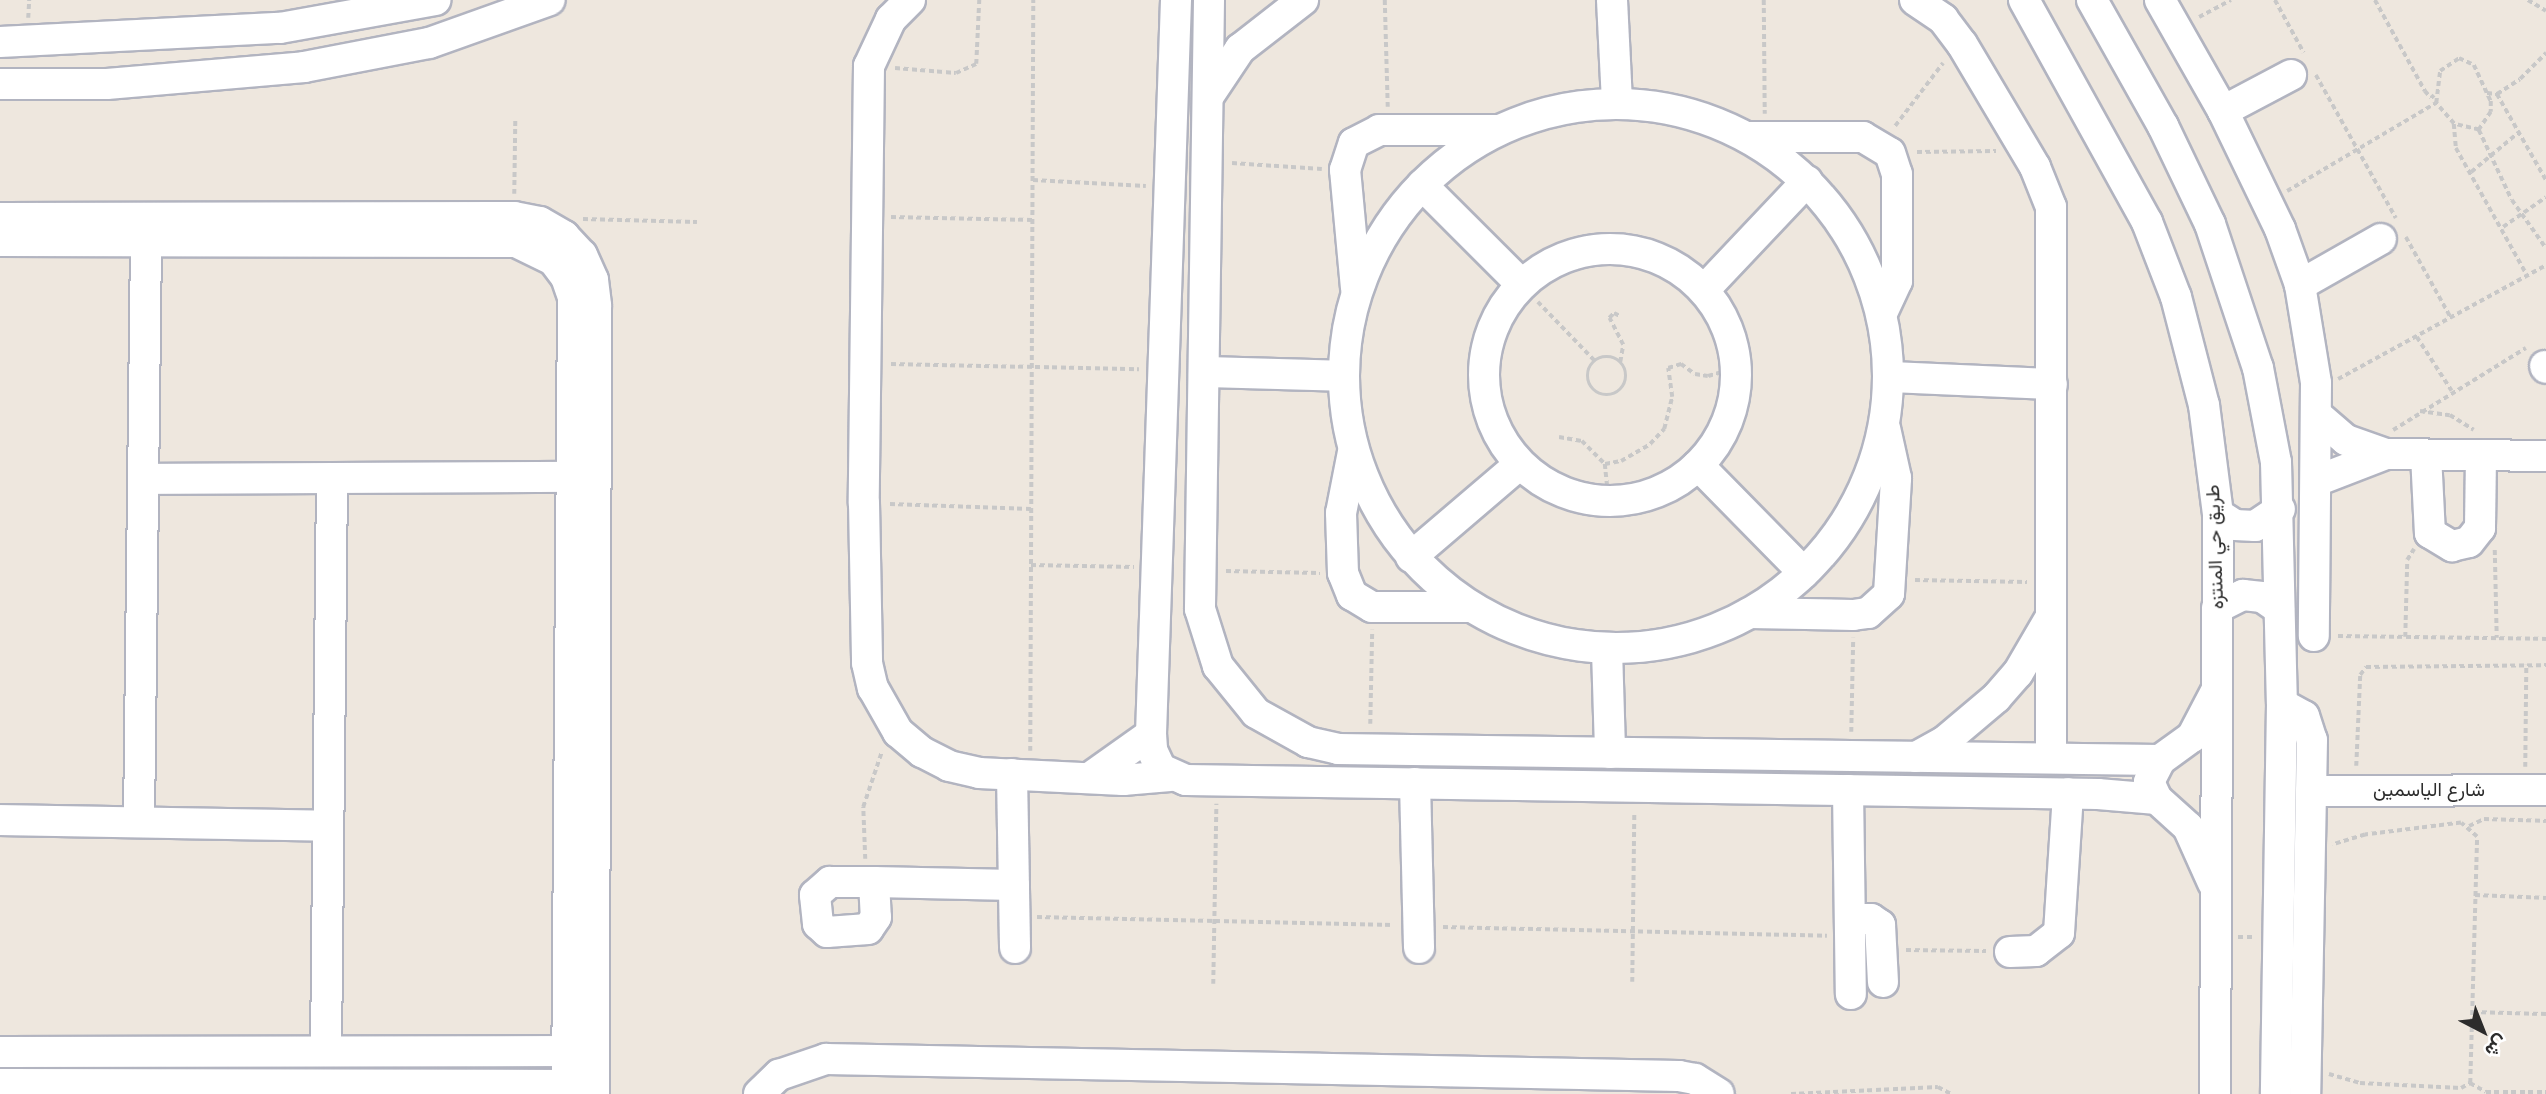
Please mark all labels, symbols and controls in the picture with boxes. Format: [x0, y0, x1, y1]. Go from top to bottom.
street label: طريق حي المنتزه [2201, 484, 2229, 610]
street label: شارع الياسمين [2373, 779, 2485, 801]
north arrow [2448, 996, 2518, 1066]
text: ش [2481, 1030, 2514, 1063]

